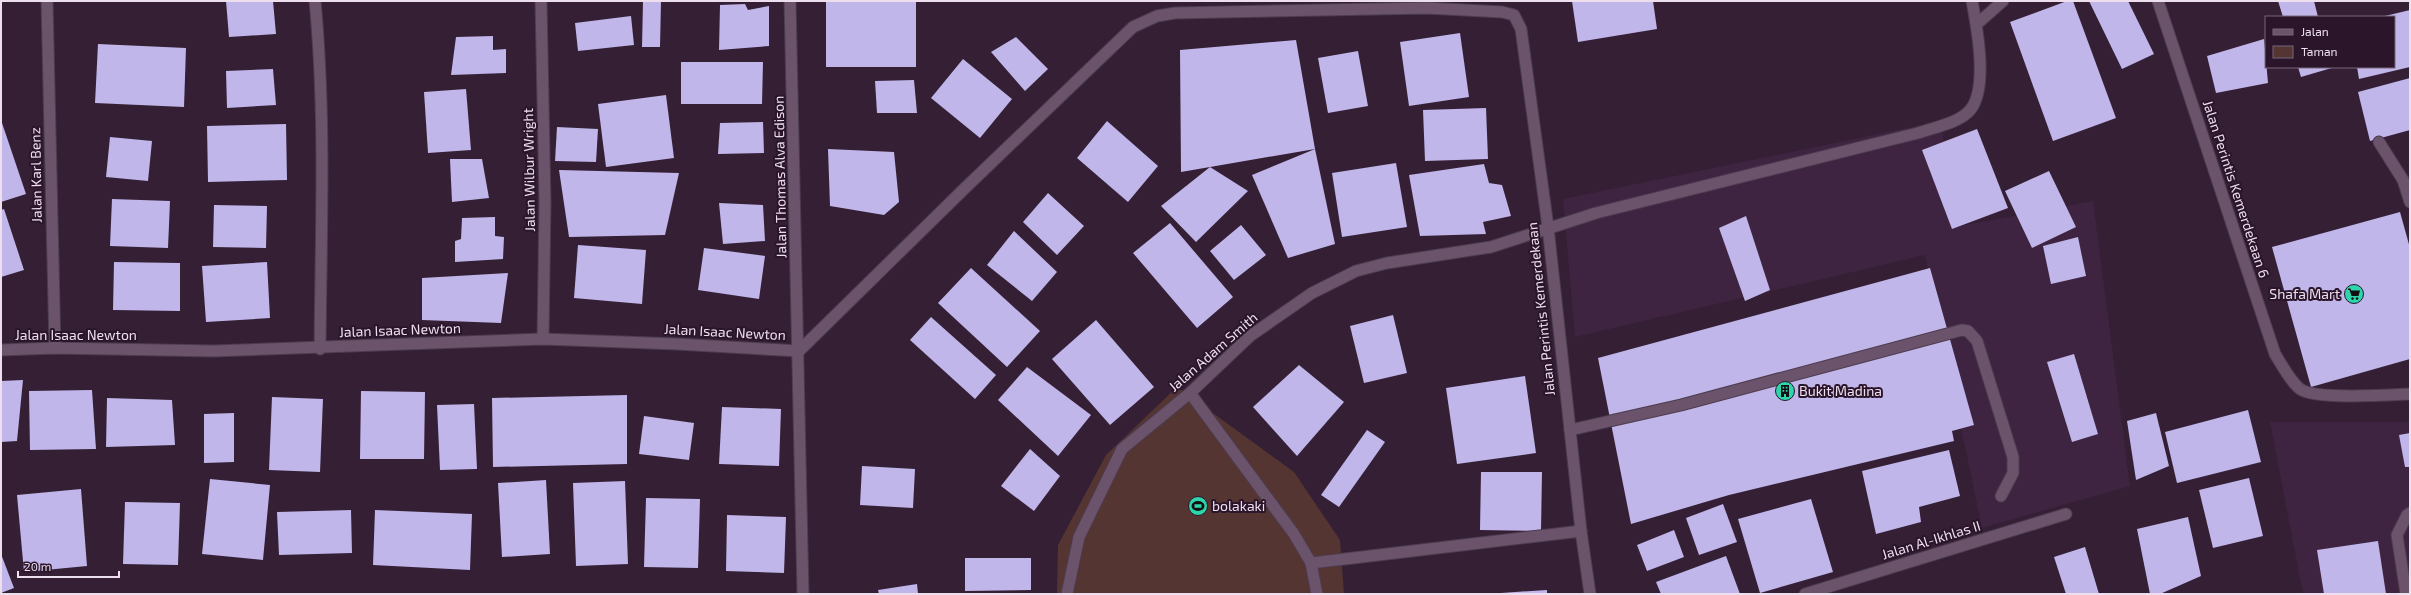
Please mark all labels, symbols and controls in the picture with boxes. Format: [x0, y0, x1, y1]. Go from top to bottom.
legend [2265, 16, 2395, 68]
text: Jalan [2301, 24, 2329, 38]
text: Taman [2301, 44, 2338, 58]
street label: Jalan Thomas Alva Edison [770, 96, 789, 258]
street label: Jalan Perintis Kemerdekaan 6 [2200, 98, 2273, 280]
street label: Jalan Wilbur Wright [519, 108, 538, 232]
street label: Jalan Karl Benz [26, 127, 45, 223]
street label: Jalan Perintis Kemerdekaan [1523, 221, 1558, 397]
supermarket icon: Shafa Mart [2343, 283, 2365, 305]
place label: Shafa Mart [2269, 285, 2340, 302]
street label: Jalan Adam Smith [1165, 308, 1261, 395]
street label: Jalan Isaac Newton [339, 319, 461, 340]
street label: Jalan Isaac Newton [664, 320, 786, 343]
street label: Jalan Isaac Newton [15, 326, 137, 343]
building icon: Bukit Madina [1774, 380, 1796, 402]
place label: Bukit Madina [1799, 382, 1882, 399]
sports icon: bolakaki [1187, 495, 1209, 517]
place label: bolakaki [1212, 497, 1265, 514]
street label: Jalan Al-Ikhlas II [1879, 516, 1982, 563]
scale bar [18, 553, 119, 579]
text: 20 m [24, 559, 51, 573]

